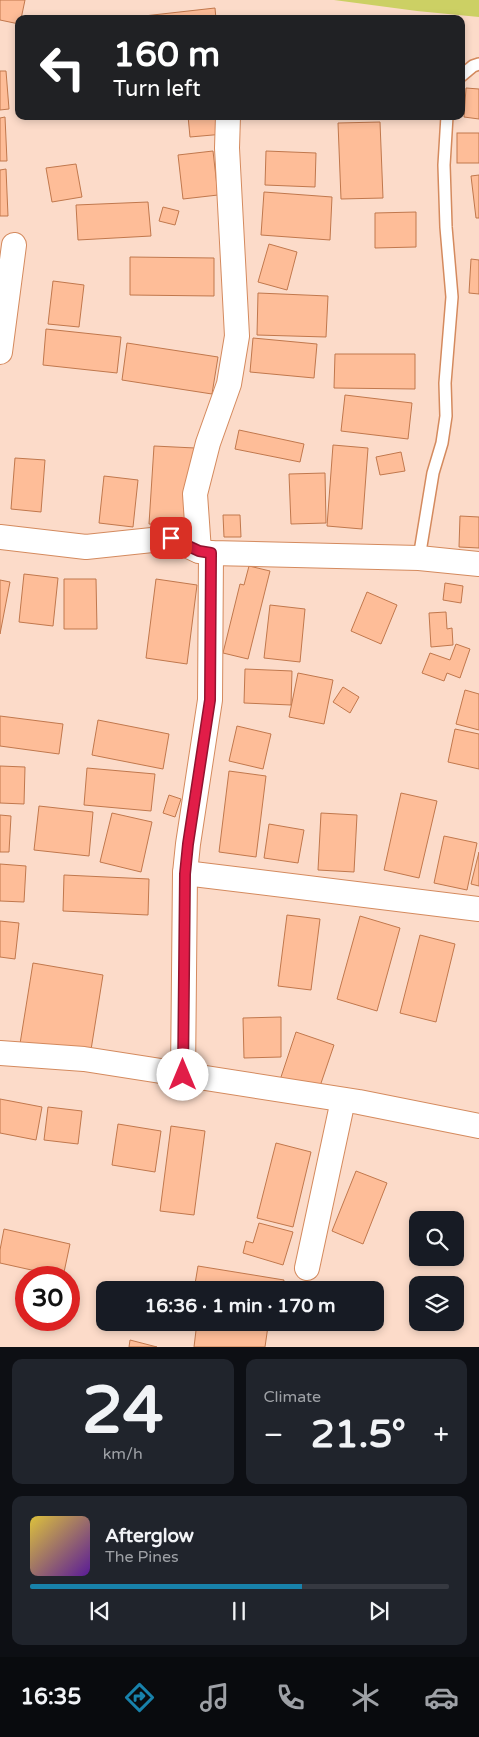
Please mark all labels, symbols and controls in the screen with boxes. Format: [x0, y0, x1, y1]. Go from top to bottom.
text: 160 m [113, 34, 220, 76]
icon: left [30, 35, 95, 100]
text: Turn left [113, 76, 201, 102]
pin [150, 517, 192, 559]
icon: arrive [157, 524, 185, 552]
position arrow [156, 1048, 208, 1100]
map controls [409, 1211, 464, 1331]
button: search [409, 1211, 464, 1266]
speed limit sign: 30 [15, 1266, 80, 1331]
button: layers [409, 1276, 464, 1331]
text: 16:36 · 1 min · 170 m [144, 1295, 336, 1317]
text: 24 [82, 1372, 164, 1451]
text: Climate [264, 1387, 321, 1407]
text: 21.5° [311, 1412, 406, 1458]
text: − [264, 1418, 283, 1452]
text: + [433, 1418, 449, 1452]
text: km/h [103, 1444, 143, 1464]
text: Afterglow [105, 1525, 194, 1547]
text: The Pines [105, 1547, 179, 1567]
icon: previous [86, 1597, 114, 1625]
icon: pause [225, 1597, 253, 1625]
icon: next [365, 1597, 393, 1625]
icon: directions [122, 1680, 157, 1715]
icon: music [197, 1680, 232, 1715]
icon: phone [273, 1680, 308, 1715]
icon: climate [348, 1680, 383, 1715]
icon: car [424, 1680, 459, 1715]
text: 16:35 [20, 1684, 81, 1710]

